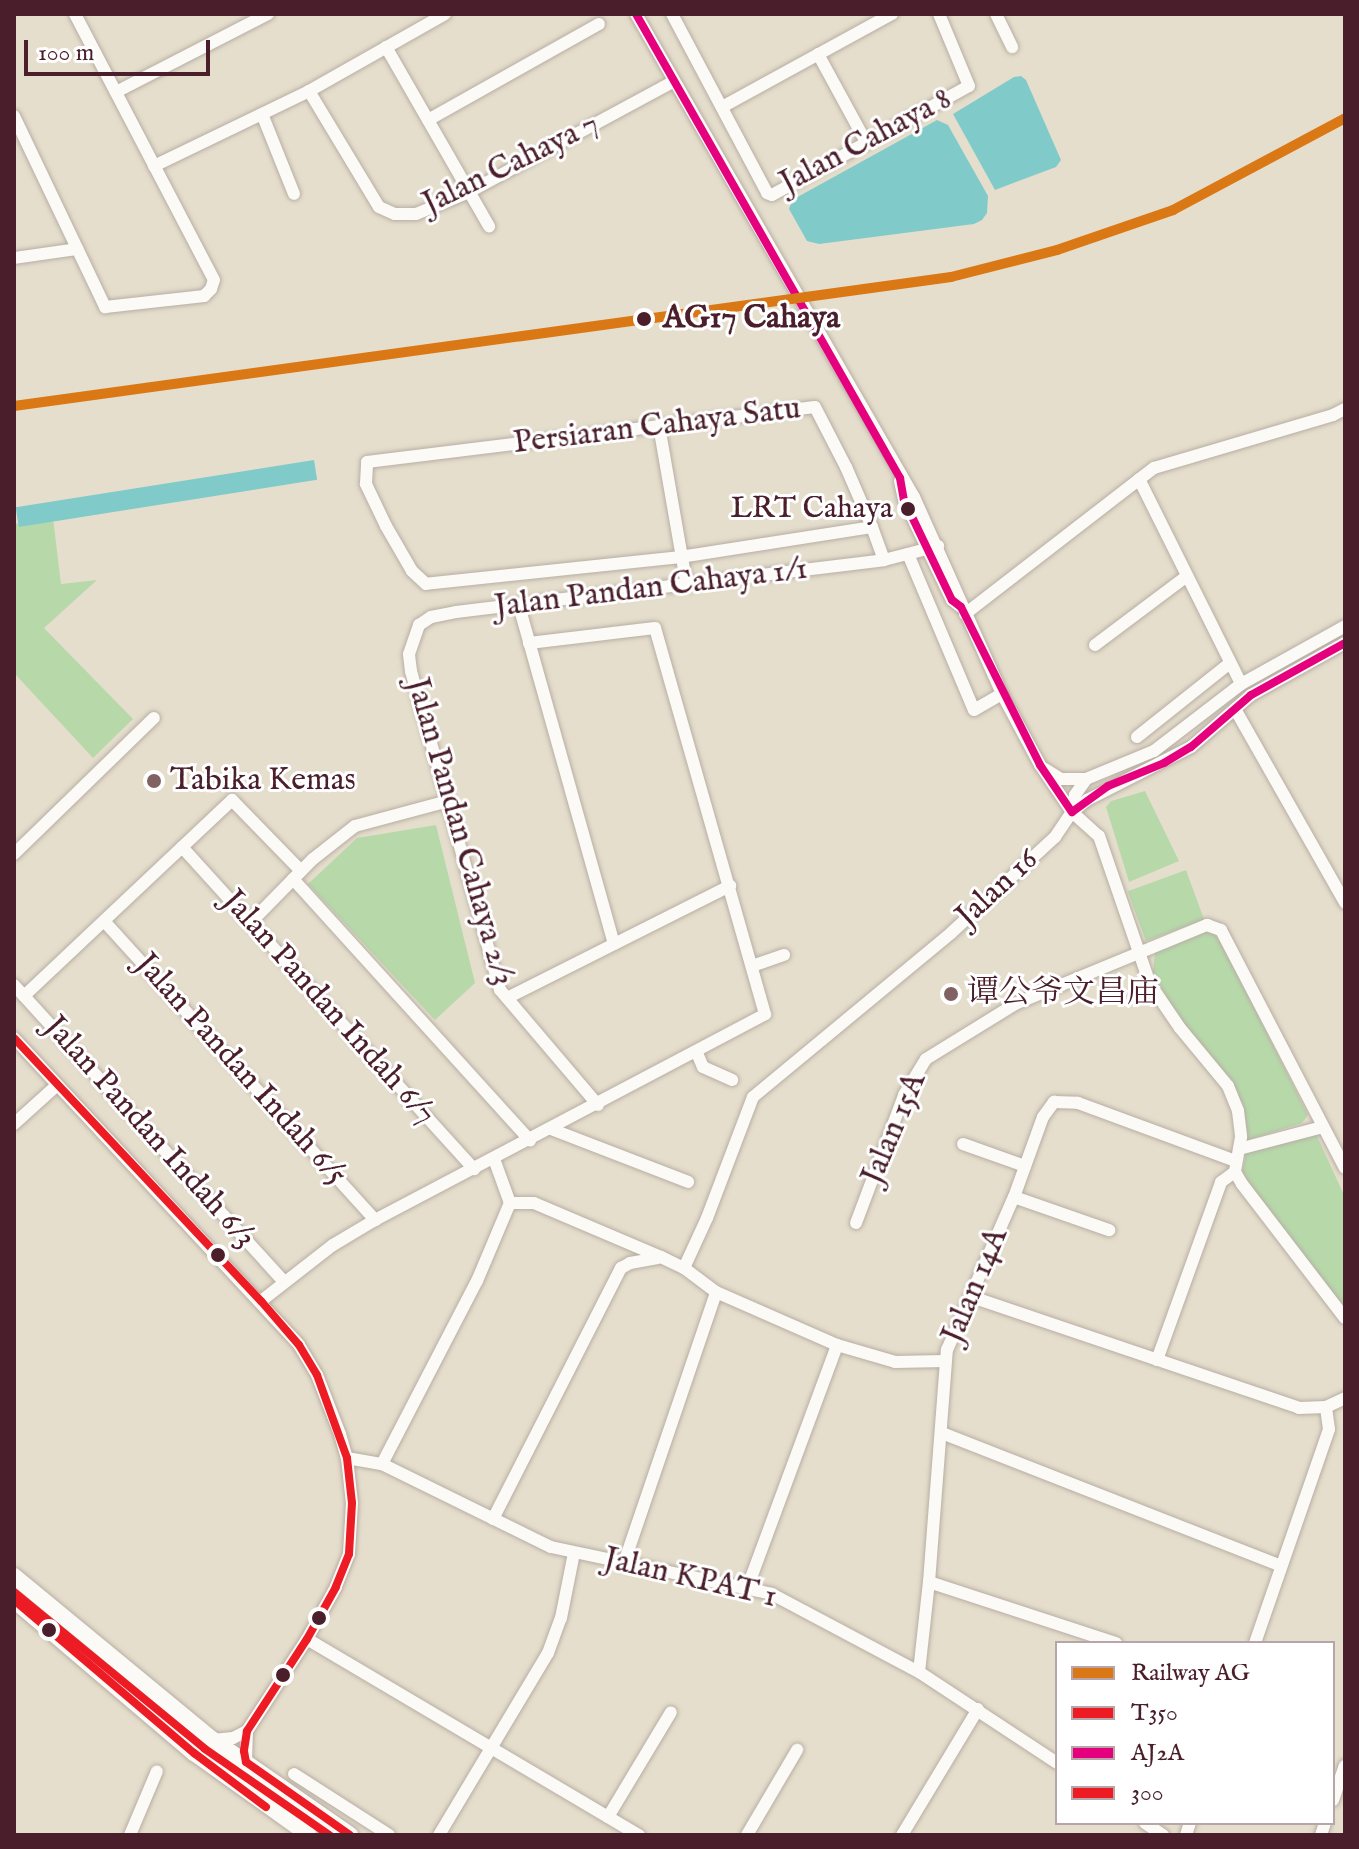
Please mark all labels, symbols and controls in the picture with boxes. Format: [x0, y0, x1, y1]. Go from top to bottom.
scale bar [28, 24, 214, 74]
text: 100 m [38, 38, 94, 69]
street label: Jalan Cahaya 8 [774, 81, 958, 203]
street label: Jalan Cahaya 7 [417, 106, 605, 224]
place label: AG17 Cahaya [663, 300, 840, 338]
marker: AG17 Cahaya [632, 307, 656, 331]
street label: Persiaran Cahaya Satu [511, 390, 803, 464]
place label: LRT Cahaya [731, 491, 893, 527]
marker: LRT Cahaya [900, 501, 916, 517]
street label: Jalan Pandan Cahaya 1/1 [492, 551, 810, 627]
street label: Jalan Pandan Cahaya 2/3 [397, 674, 521, 990]
place label: Tabika Kemas [170, 762, 356, 800]
marker: Tabika Kemas [145, 772, 163, 790]
street label: Jalan 16 [949, 842, 1047, 936]
street label: Jalan Pandan Indah 6/7 [213, 883, 443, 1133]
street label: Jalan Pandan Indah 6/5 [126, 946, 354, 1194]
place label: 谭公爷文昌庙 [967, 975, 1159, 1013]
marker: 谭公爷文昌庙 [942, 985, 960, 1003]
street label: Jalan Pandan Indah 6/3 [35, 1009, 263, 1257]
street label: Jalan 15A [854, 1067, 936, 1191]
street label: Jalan 14A [935, 1222, 1017, 1350]
unlabelled marker [210, 1247, 226, 1263]
street label: Jalan KPAT 1 [600, 1540, 780, 1618]
unlabelled marker [311, 1610, 327, 1626]
unlabelled marker [41, 1622, 57, 1638]
legend [1055, 1641, 1335, 1825]
text: Railway AG [1131, 1658, 1250, 1689]
unlabelled marker [275, 1667, 291, 1683]
text: T350 [1131, 1698, 1178, 1729]
text: AJ2A [1131, 1738, 1184, 1769]
text: 300 [1131, 1778, 1164, 1809]

